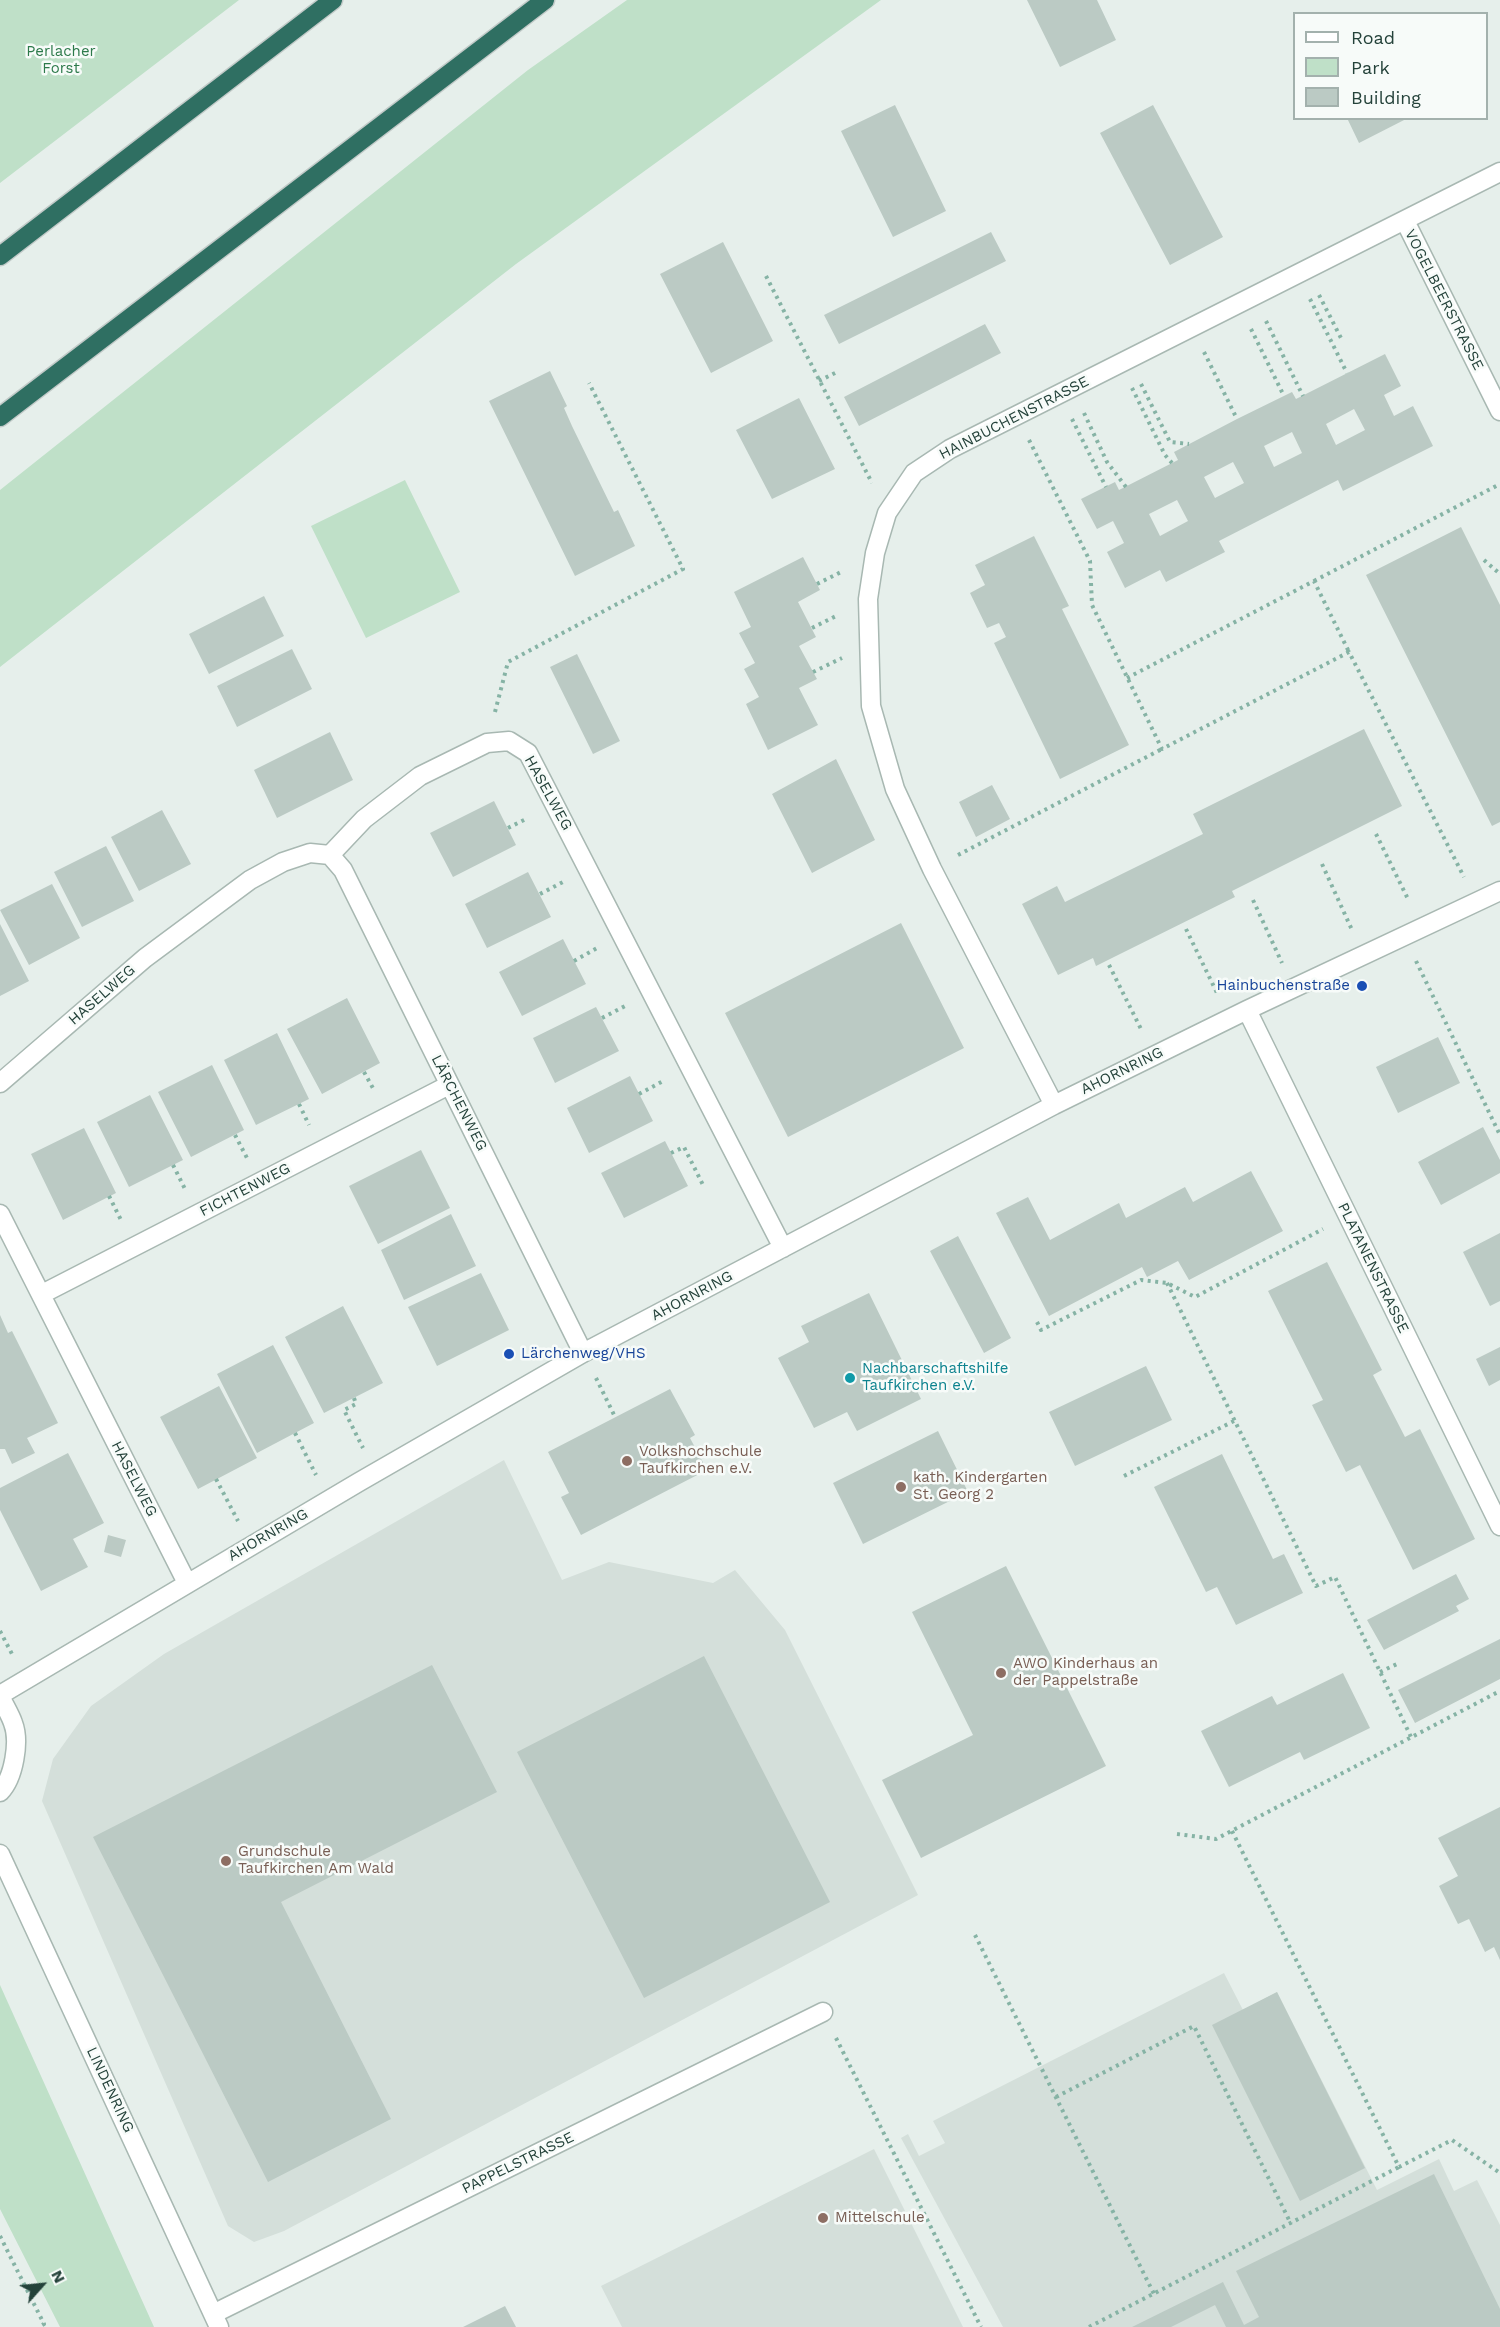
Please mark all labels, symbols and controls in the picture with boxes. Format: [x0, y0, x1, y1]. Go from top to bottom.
legend [1293, 12, 1488, 120]
text: Road [1351, 27, 1395, 48]
park label: Perlacher Forst [26, 43, 96, 78]
text: Park [1351, 57, 1390, 78]
text: Building [1351, 87, 1421, 108]
street label: VOGELBEERSTRASSE [1401, 227, 1487, 373]
street label: HAINBUCHENSTRASSE [936, 372, 1092, 464]
street label: HASELWEG [520, 753, 576, 833]
street label: HASELWEG [65, 961, 139, 1029]
place label: Hainbuchenstraße [1217, 977, 1350, 995]
marker: Hainbuchenstraße [1355, 979, 1369, 993]
street label: AHORNRING [1078, 1043, 1166, 1099]
street label: LÄRCHENWEG [427, 1052, 491, 1154]
street label: FICHTENWEG [197, 1159, 293, 1221]
street label: PLATANENSTRASSE [1334, 1200, 1412, 1336]
street label: AHORNRING [648, 1267, 736, 1325]
place label: Lärchenweg/VHS [521, 1345, 646, 1363]
marker: Lärchenweg/VHS [502, 1347, 516, 1361]
place label: Nachbarschaftshilfe Taufkirchen e.V. [862, 1360, 1008, 1395]
marker: Nachbarschaftshilfe Taufkirchen e.V. [843, 1371, 857, 1385]
street label: HASELWEG [107, 1438, 161, 1520]
place label: Volkshochschule Taufkirchen e.V. [639, 1443, 762, 1478]
marker: Volkshochschule Taufkirchen e.V. [620, 1454, 634, 1468]
place label: kath. Kindergarten St. Georg 2 [913, 1469, 1048, 1504]
marker: kath. Kindergarten St. Georg 2 [894, 1480, 908, 1494]
street label: AHORNRING [225, 1505, 311, 1565]
place label: AWO Kinderhaus an der Pappelstraße [1013, 1655, 1158, 1690]
marker: AWO Kinderhaus an der Pappelstraße [994, 1666, 1008, 1680]
place label: Grundschule Taufkirchen Am Wald [238, 1843, 394, 1878]
marker: Grundschule Taufkirchen Am Wald [219, 1854, 233, 1868]
street label: LINDENRING [82, 2044, 138, 2136]
street label: PAPPELSTRASSE [459, 2128, 577, 2198]
place label: Mittelschule [835, 2209, 925, 2227]
marker: Mittelschule [816, 2211, 830, 2225]
north arrow [12, 2255, 72, 2315]
text: N [47, 2267, 70, 2286]

